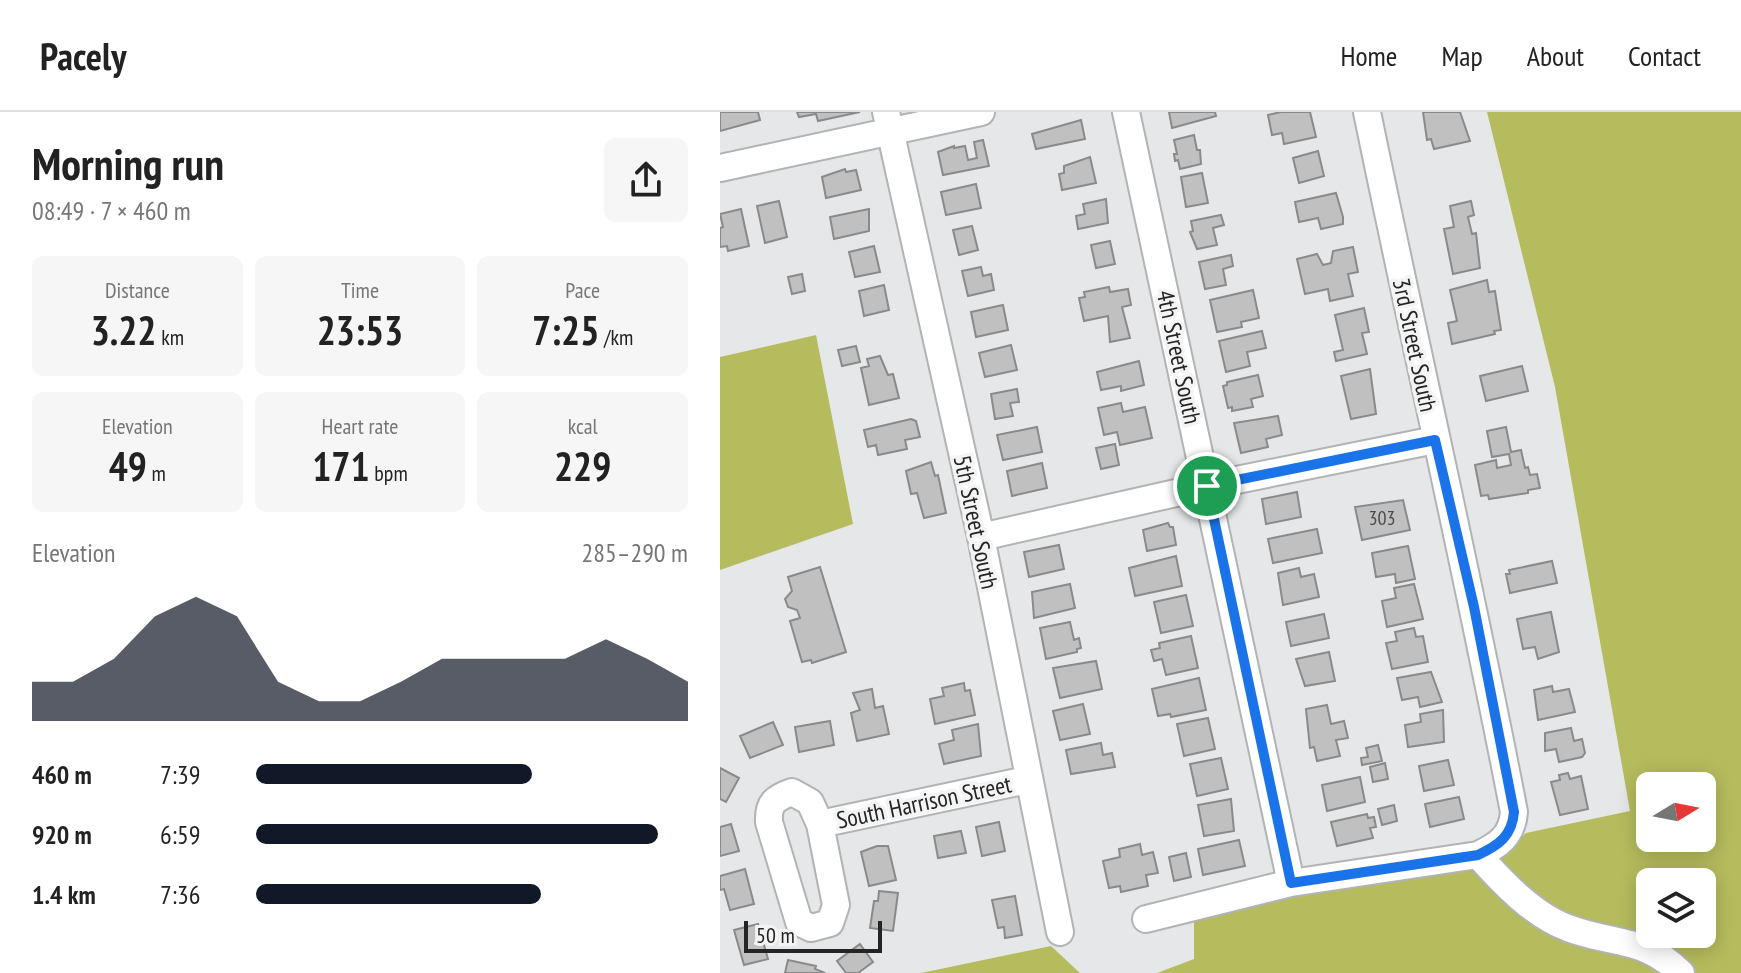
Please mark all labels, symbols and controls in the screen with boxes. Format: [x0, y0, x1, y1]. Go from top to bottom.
text: Pacely [40, 31, 126, 80]
text: Home [1341, 37, 1397, 74]
text: Map [1441, 37, 1483, 74]
text: About [1527, 37, 1584, 74]
text: Contact [1628, 37, 1701, 74]
text: Morning run [32, 135, 224, 192]
button: share [604, 138, 688, 222]
text: 08:49 · 7 × 460 m [32, 194, 191, 227]
street label: 3rd Street South [1386, 275, 1444, 415]
text: Distance [105, 276, 170, 304]
text: Time [341, 276, 379, 304]
text: Pace [565, 276, 600, 304]
street label: 4th Street South [1150, 287, 1208, 427]
text: 3.22 [91, 304, 156, 356]
text: 23:53 [317, 304, 403, 356]
text: 7:25 [532, 304, 599, 356]
text: km [156, 323, 184, 351]
text: /km [599, 323, 633, 351]
text: Elevation [102, 412, 173, 440]
text: Heart rate [322, 412, 398, 440]
text: kcal [568, 412, 598, 440]
text: 49 [109, 440, 147, 492]
text: 171 [312, 440, 370, 492]
text: 229 [554, 440, 611, 492]
street label: 5th Street South [947, 452, 1005, 592]
pin [1173, 452, 1241, 520]
text: m [147, 459, 166, 487]
text: bpm [370, 459, 408, 487]
icon: arrive [1185, 464, 1229, 508]
house number: 303 [1369, 505, 1396, 531]
text: Elevation [32, 536, 115, 569]
text: 285–290 m [582, 536, 688, 569]
text: 460 m [32, 758, 92, 791]
text: 7:39 [160, 758, 200, 791]
street label: South Harrison Street [834, 768, 1015, 836]
north arrow [1636, 772, 1716, 852]
map controls [1636, 772, 1716, 948]
text: 920 m [32, 818, 92, 851]
text: 6:59 [160, 818, 200, 851]
button: layers [1636, 868, 1716, 948]
text: 1.4 km [32, 878, 96, 911]
text: 7:36 [160, 878, 200, 911]
scale bar [744, 917, 882, 953]
text: 50 m [756, 921, 795, 949]

